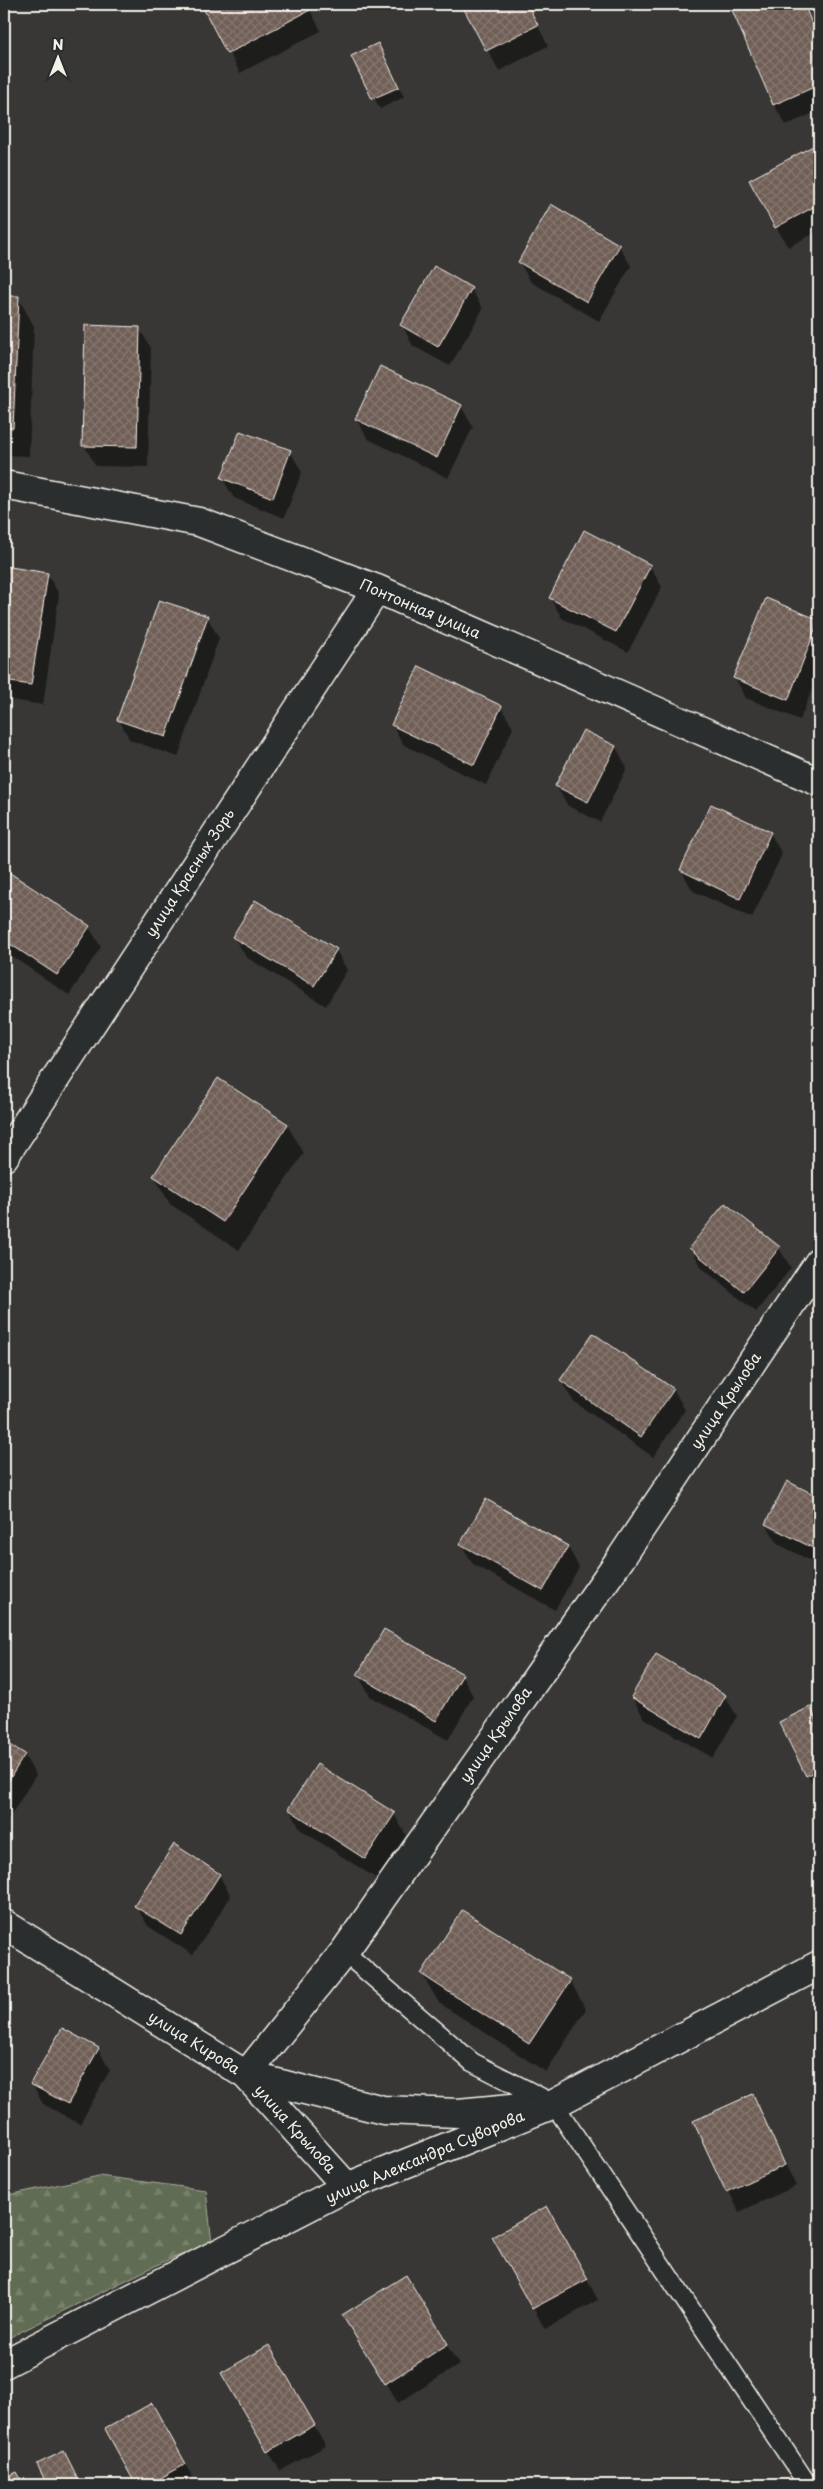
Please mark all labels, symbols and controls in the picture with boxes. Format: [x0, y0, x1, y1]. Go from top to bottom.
north arrow [32, 32, 82, 82]
text: N [52, 34, 64, 55]
street label: Понтонная улица [357, 572, 485, 644]
street label: улица Красных Зорь [138, 803, 239, 941]
street label: улица Крылова [684, 1346, 766, 1453]
street label: улица Крылова [453, 1681, 537, 1787]
street label: улица Кирова [144, 2004, 246, 2080]
street label: улица Крылова [250, 2078, 343, 2178]
street label: улица Александра Суворова [321, 2103, 528, 2208]

